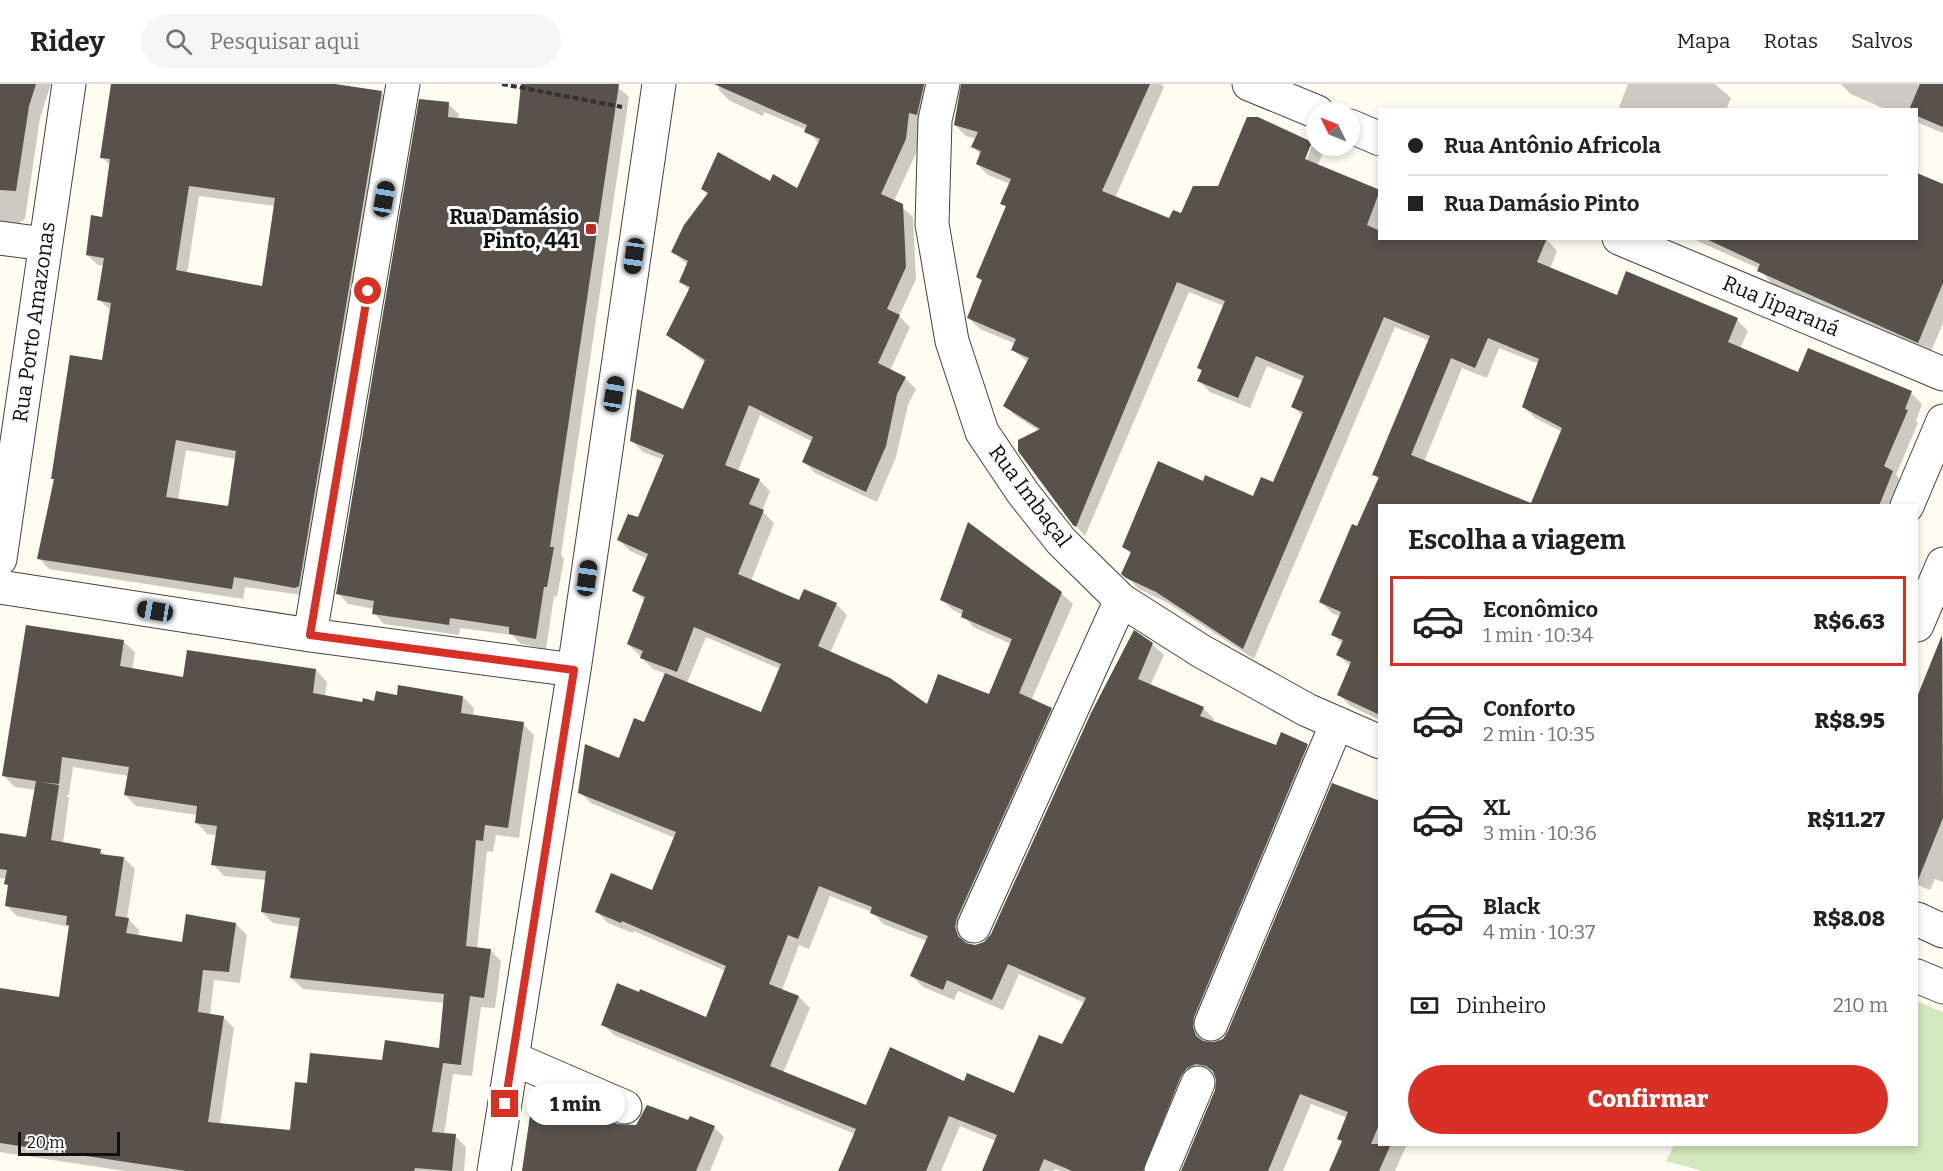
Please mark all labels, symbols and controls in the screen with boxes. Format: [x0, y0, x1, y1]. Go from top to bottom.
search box [141, 14, 561, 68]
text: Ridey [30, 25, 105, 58]
icon: search [162, 25, 195, 58]
text: Pesquisar aqui [210, 28, 360, 55]
text: Mapa [1677, 28, 1731, 54]
text: Rotas [1764, 28, 1818, 54]
text: Salvos [1851, 28, 1913, 54]
north arrow [1306, 102, 1360, 156]
map controls [1306, 102, 1360, 156]
text: Rua Antônio Africola [1444, 132, 1661, 159]
car [372, 180, 396, 218]
text: Rua Damásio Pinto [1444, 190, 1640, 217]
place label: Rua Damásio Pinto, 441 [449, 204, 579, 254]
street label: Rua Porto Amazonas [7, 220, 61, 424]
marker: Rua Damásio Pinto, 441 [584, 222, 598, 236]
car [623, 237, 645, 275]
street label: Rua Jiparaná [1719, 270, 1844, 342]
route start [354, 277, 381, 304]
car [602, 375, 626, 413]
street label: Rua Imbaçal [983, 440, 1077, 552]
text: Escolha a viagem [1408, 524, 1626, 556]
car [576, 559, 598, 597]
icon: car [1411, 594, 1465, 648]
text: Econômico [1483, 596, 1598, 623]
car [136, 599, 174, 623]
text: R$6.63 [1813, 608, 1885, 635]
text: 1 min · 10:34 [1483, 623, 1593, 647]
icon: car [1411, 693, 1465, 747]
text: Conforto [1483, 695, 1575, 722]
text: R$8.95 [1814, 707, 1885, 734]
text: 2 min · 10:35 [1483, 722, 1595, 746]
icon: car [1411, 792, 1465, 846]
text: XL [1483, 794, 1510, 821]
text: R$11.27 [1807, 806, 1885, 833]
text: 3 min · 10:36 [1483, 821, 1597, 845]
icon: car [1411, 891, 1465, 945]
text: Black [1483, 893, 1540, 920]
text: R$8.08 [1813, 905, 1885, 932]
text: 4 min · 10:37 [1483, 920, 1595, 944]
icon: cash [1408, 989, 1441, 1022]
text: Dinheiro [1456, 992, 1546, 1019]
text: 210 m [1833, 993, 1888, 1017]
button: Confirmar [1408, 1065, 1888, 1134]
callout: 1 min [526, 1083, 625, 1125]
route end [491, 1090, 518, 1117]
text: 1 min [550, 1092, 601, 1116]
scale bar [18, 1129, 120, 1156]
text: 20 m [27, 1133, 64, 1152]

